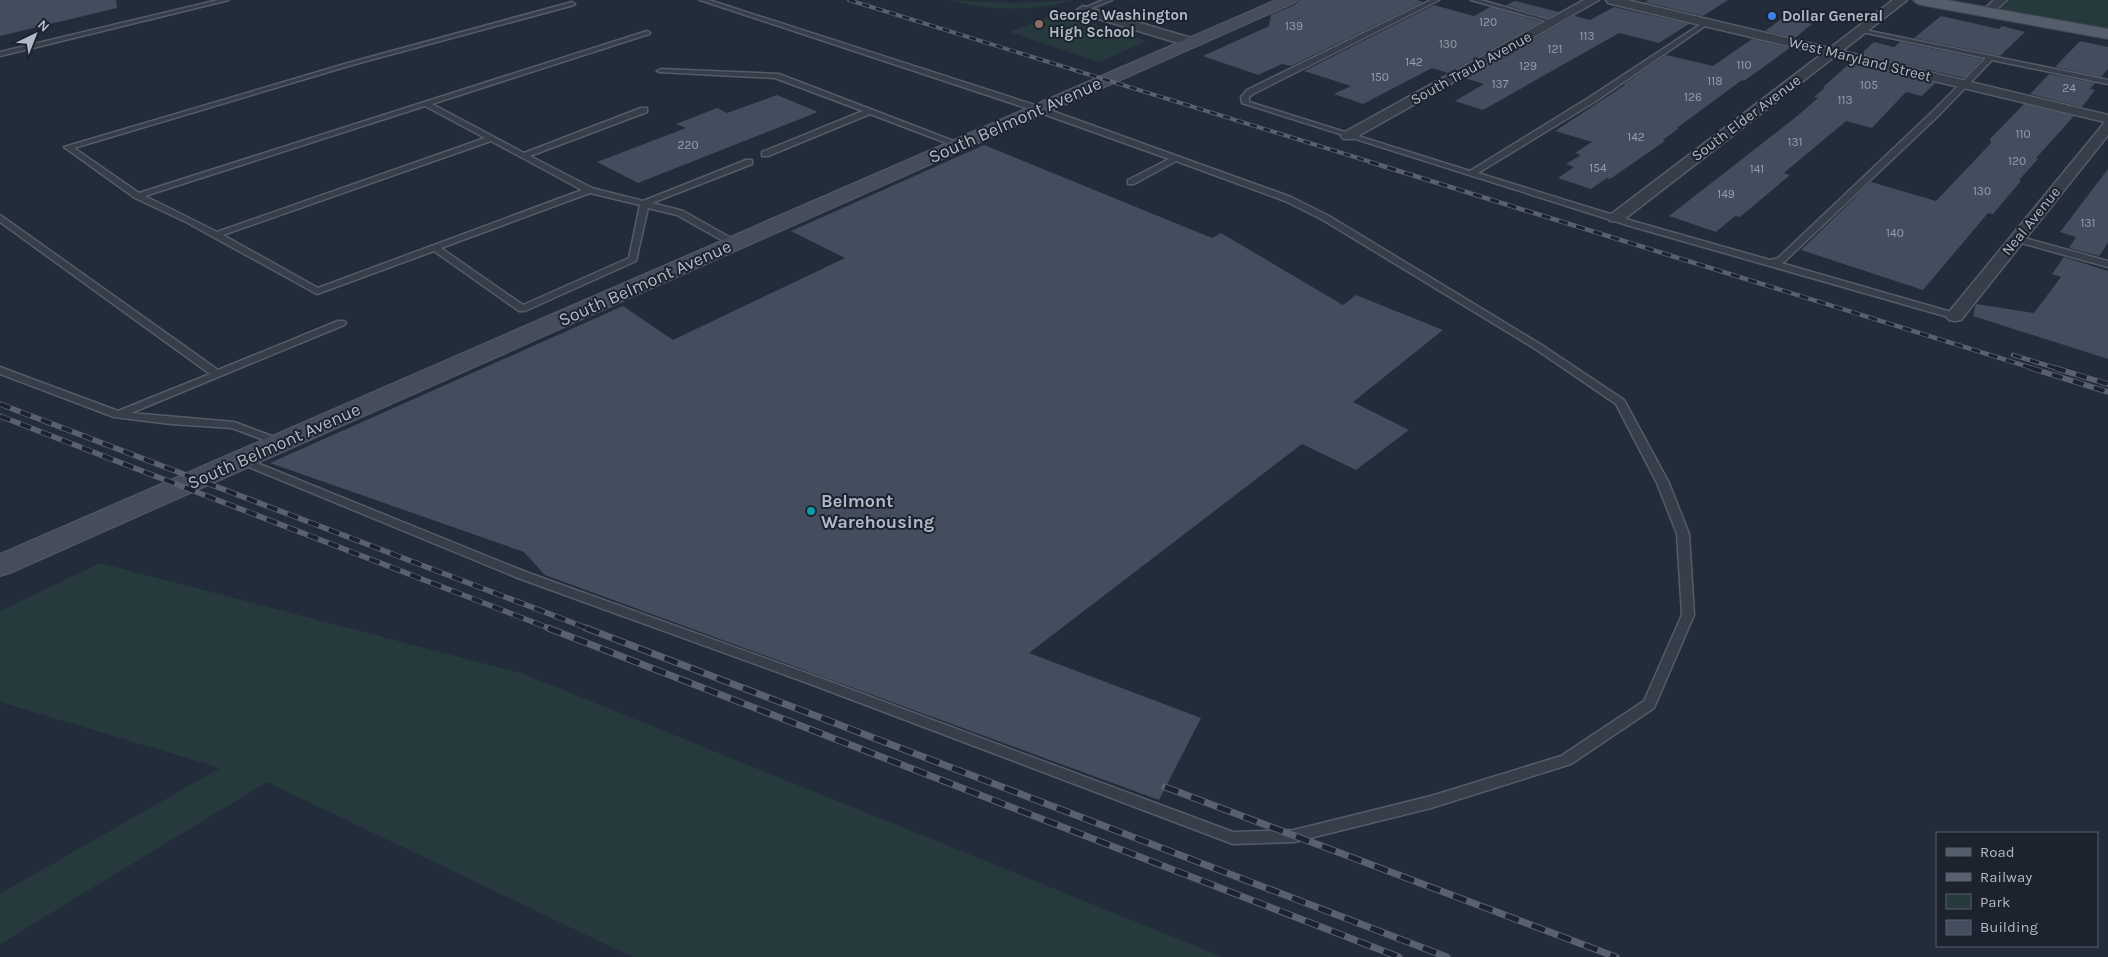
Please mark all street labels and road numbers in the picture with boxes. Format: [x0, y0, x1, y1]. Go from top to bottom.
street label: South Traub Avenue [1407, 27, 1535, 109]
street label: West Maryland Street [1787, 33, 1933, 86]
street label: South Elder Avenue [1688, 71, 1804, 165]
street label: South Belmont Avenue [925, 72, 1105, 168]
street label: Neal Avenue [1998, 183, 2064, 259]
street label: South Belmont Avenue [555, 235, 735, 331]
street label: South Belmont Avenue [184, 398, 364, 494]

